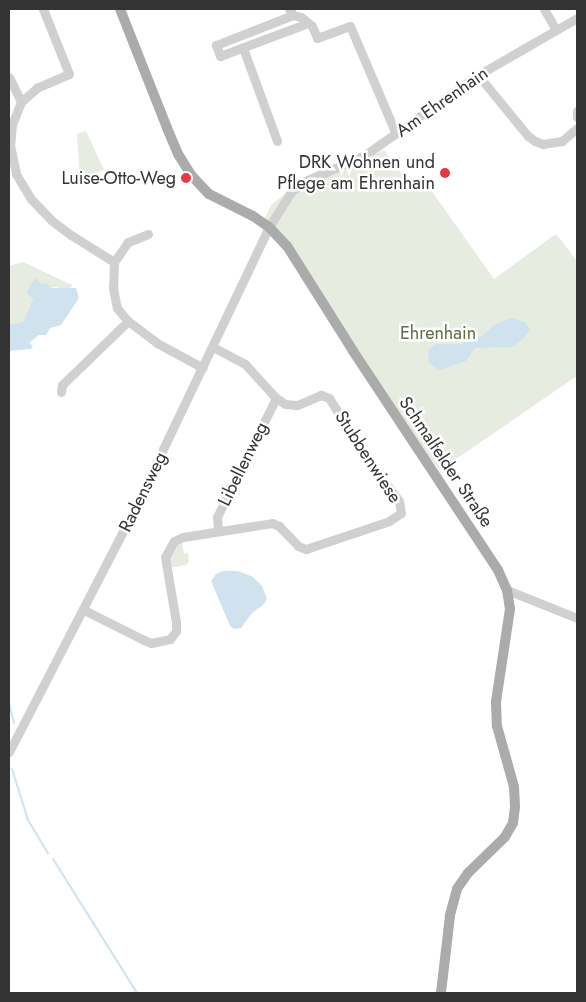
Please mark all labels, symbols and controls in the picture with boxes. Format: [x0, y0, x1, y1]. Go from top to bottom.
street label: Am Ehrenhain [392, 62, 492, 142]
place label: DRK Wohnen und Pflege am Ehrenhain [277, 152, 435, 194]
place label: Luise-Otto-Weg [61, 167, 176, 189]
marker: DRK Wohnen und Pflege am Ehrenhain [439, 167, 451, 179]
marker: Luise-Otto-Weg [180, 172, 192, 184]
park label: Ehrenhain [400, 322, 476, 344]
street label: Schmalfelder Straße [394, 393, 498, 531]
street label: Stubbenwiese [330, 407, 406, 507]
street label: Libellenweg [213, 418, 273, 510]
street label: Radensweg [114, 448, 172, 536]

